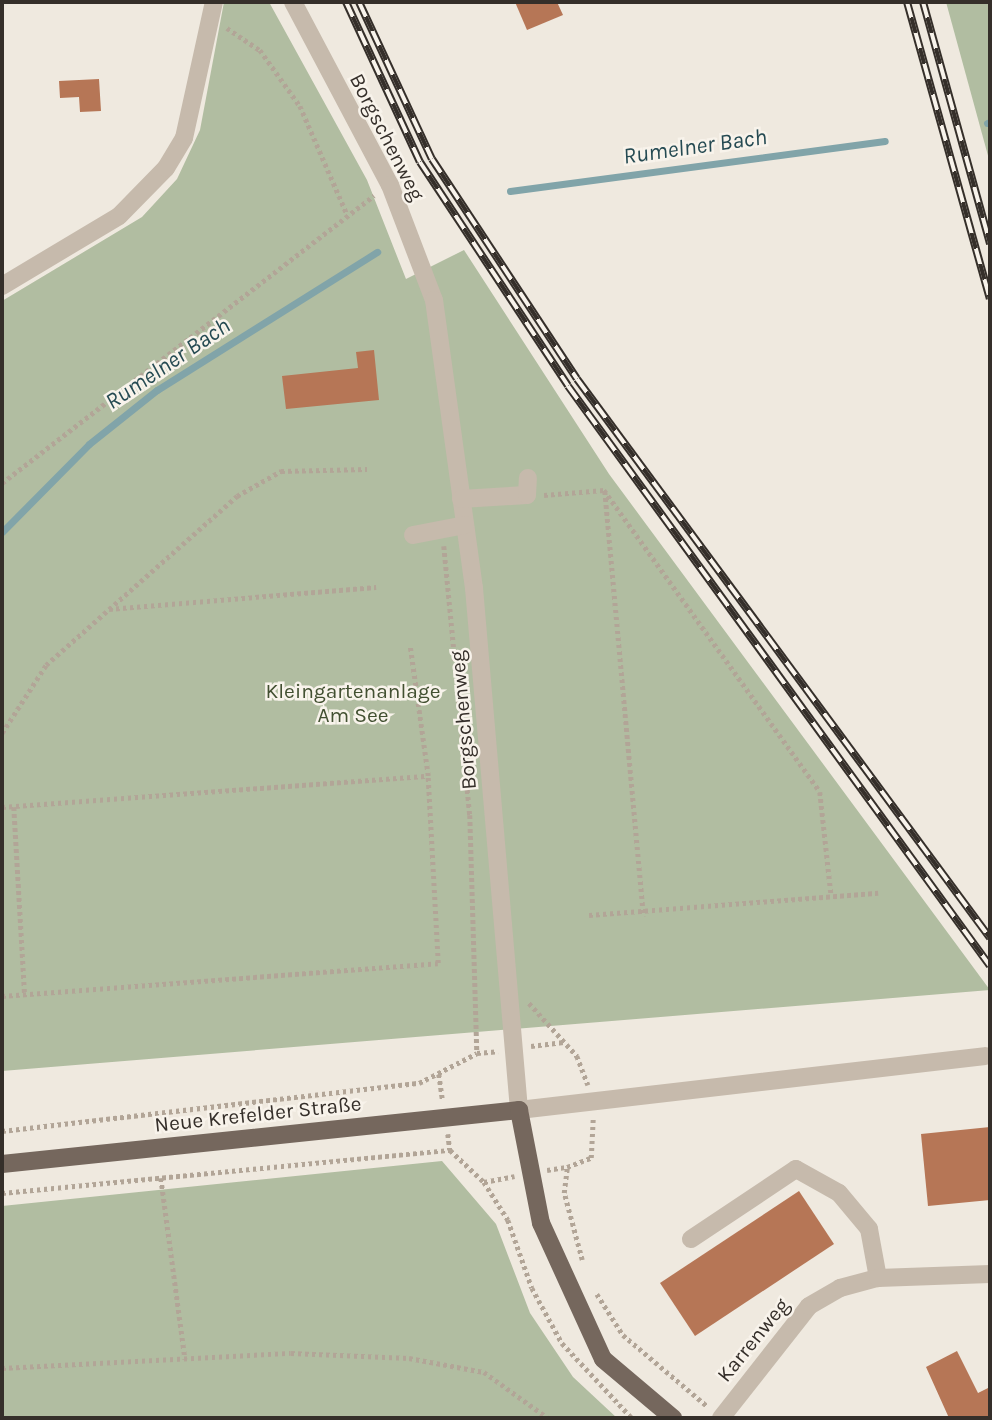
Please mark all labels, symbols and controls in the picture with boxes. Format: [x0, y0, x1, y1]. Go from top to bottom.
street label: Borgschenweg [344, 69, 430, 205]
water label: Rumelner Bach [621, 123, 769, 171]
water label: Rumelner Bach [100, 312, 236, 416]
street label: Borgschenweg [444, 649, 482, 791]
park label: Kleingartenanlage Am See [265, 678, 441, 728]
street label: Neue Krefelder Straße [153, 1091, 363, 1137]
street label: Karrenweg [711, 1293, 795, 1387]

